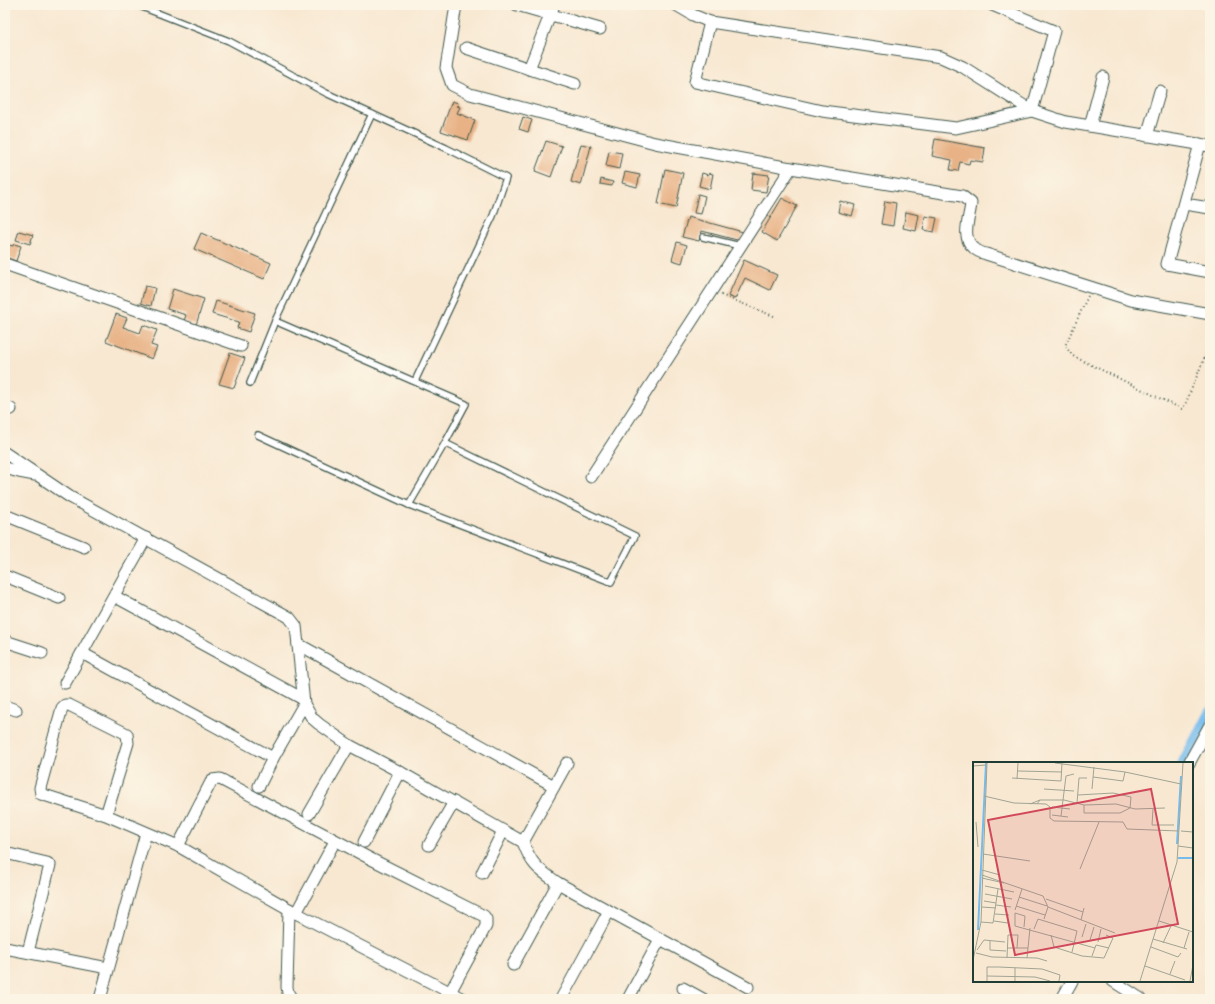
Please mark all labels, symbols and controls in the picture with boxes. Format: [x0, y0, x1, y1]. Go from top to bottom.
inset map [973, 762, 1193, 982]

